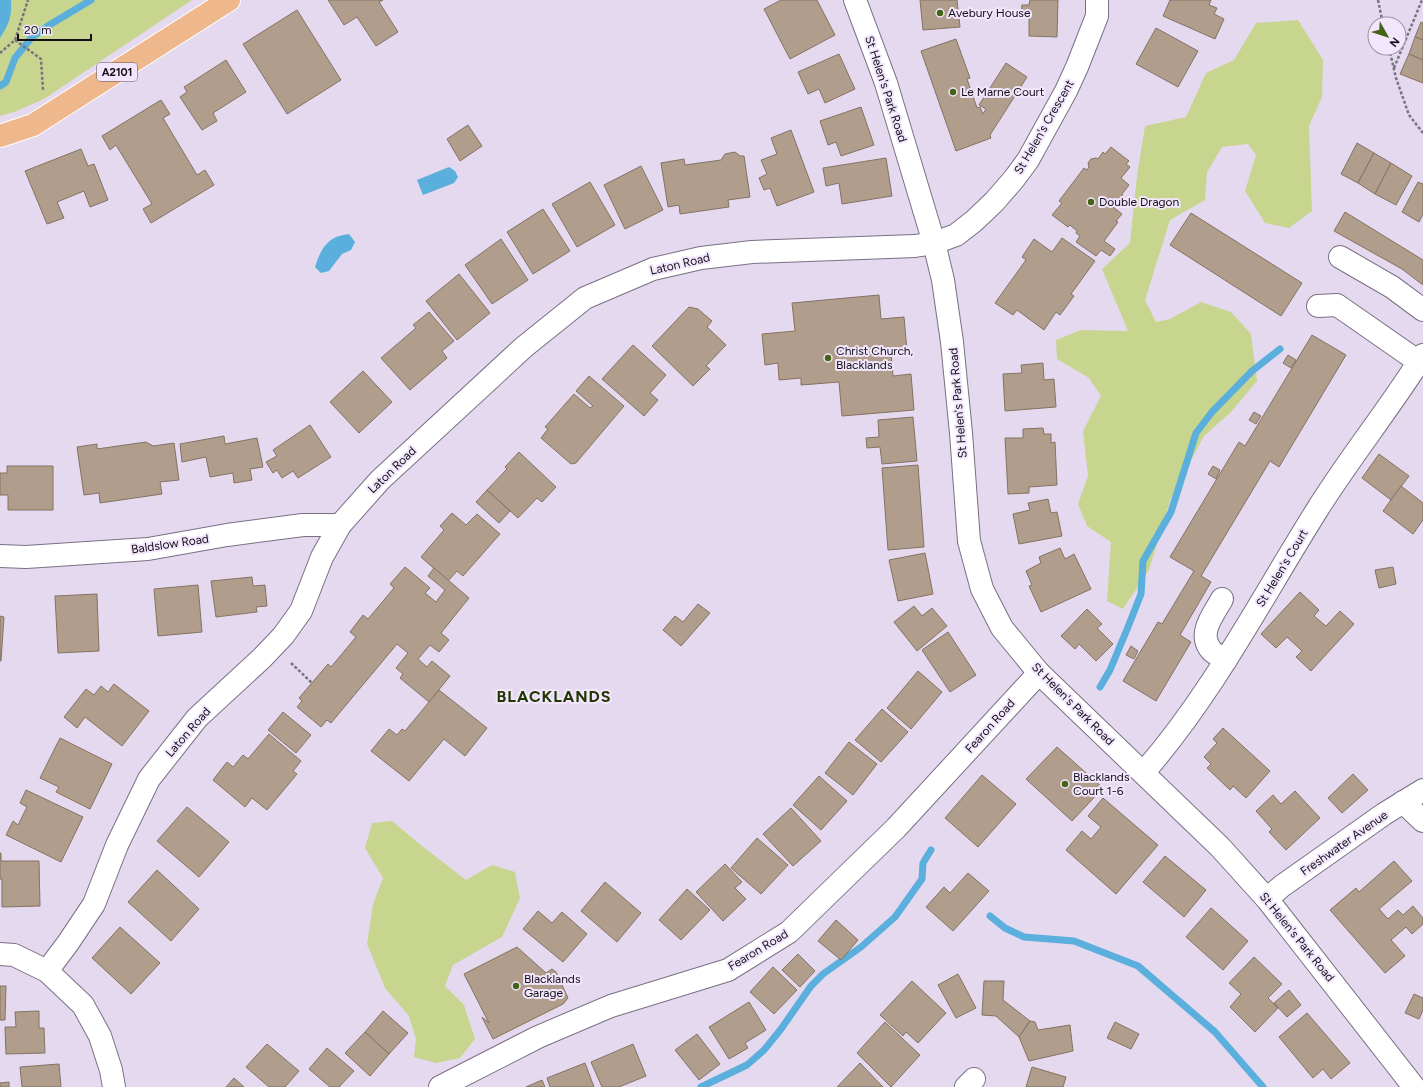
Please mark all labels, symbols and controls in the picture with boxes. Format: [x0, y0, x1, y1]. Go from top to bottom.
place label: Avebury House [948, 6, 1031, 20]
marker: Avebury House [935, 8, 945, 18]
scale bar [18, 16, 91, 42]
north arrow [1367, 16, 1407, 56]
text: 20 m [24, 23, 52, 37]
street label: St Helen's Park Road [862, 34, 910, 144]
text: N [1387, 35, 1402, 49]
road number: A2101 [97, 63, 137, 81]
street label: St Helen's Crescent [1011, 77, 1077, 177]
place label: Le Marne Court [961, 85, 1045, 99]
marker: Le Marne Court [948, 87, 958, 97]
place label: Double Dragon [1099, 195, 1180, 209]
marker: Double Dragon [1086, 197, 1096, 207]
street label: Laton Road [649, 250, 711, 278]
place label: Christ Church, Blacklands [836, 344, 914, 372]
street label: St Helen's Park Road [946, 347, 970, 459]
marker: Christ Church, Blacklands [823, 353, 833, 363]
street label: Laton Road [365, 444, 419, 496]
street label: St Helen's Court [1253, 526, 1311, 609]
street label: Baldslow Road [130, 532, 210, 556]
street label: St Helen's Park Road [1029, 660, 1117, 748]
district label: BLACKLANDS [497, 687, 611, 706]
street label: Fearon Road [962, 696, 1018, 756]
street label: Laton Road [163, 704, 213, 760]
place label: Blacklands Court 1-6 [1073, 770, 1130, 798]
marker: Blacklands Court 1-6 [1060, 779, 1070, 789]
street label: Freshwater Avenue [1298, 807, 1391, 878]
street label: St Helen's Park Road [1257, 890, 1337, 984]
street label: Fearon Road [725, 927, 791, 973]
place label: Blacklands Garage [524, 972, 581, 1000]
marker: Blacklands Garage [511, 981, 521, 991]

